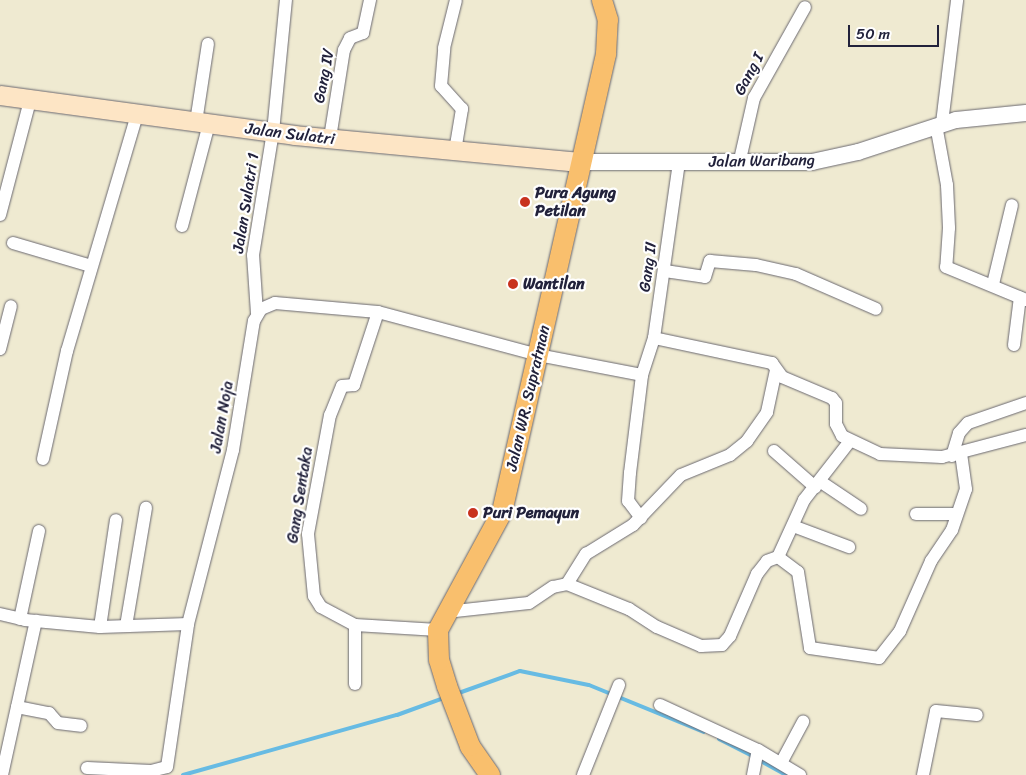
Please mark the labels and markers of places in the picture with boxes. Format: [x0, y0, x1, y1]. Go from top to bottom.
place label: Pura Agung Petilan [535, 183, 616, 221]
marker: Pura Agung Petilan [519, 196, 531, 208]
place label: Wantilan [523, 274, 585, 294]
marker: Wantilan [507, 278, 519, 290]
place label: Puri Pemayun [483, 503, 580, 523]
marker: Puri Pemayun [467, 507, 479, 519]

